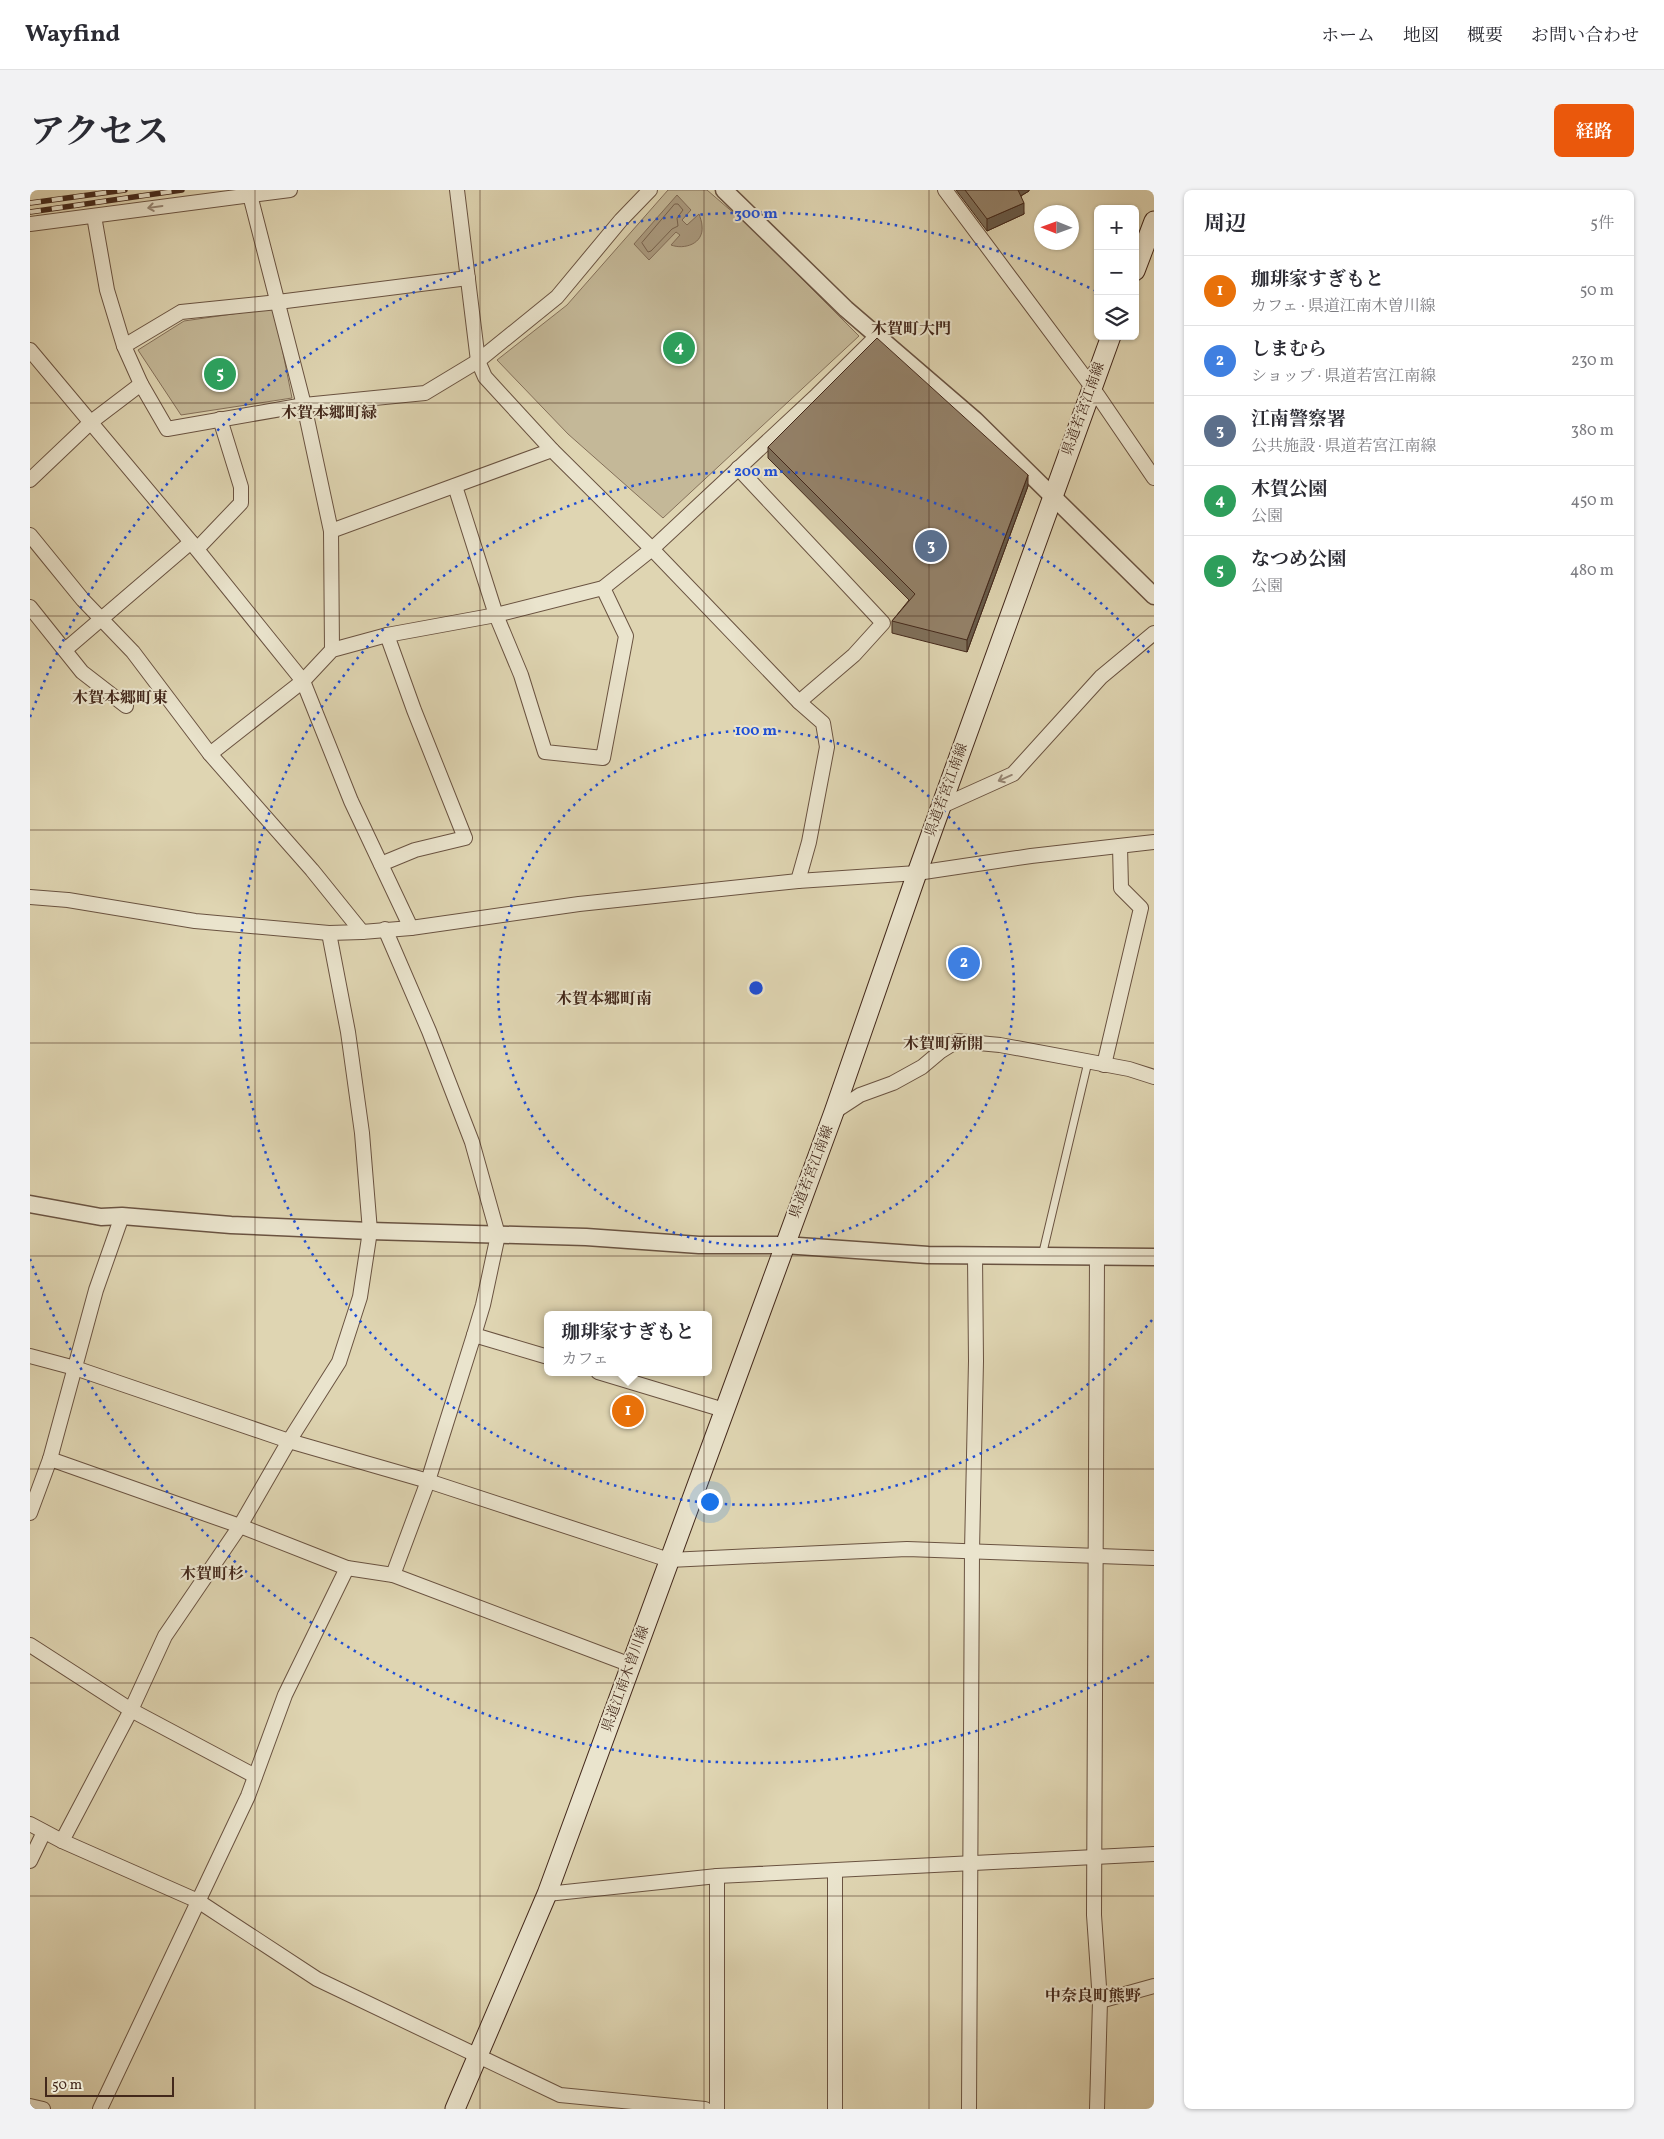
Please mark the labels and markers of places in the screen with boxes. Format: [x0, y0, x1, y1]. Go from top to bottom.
pin: 4 [663, 329, 695, 367]
pin: 5 [204, 355, 236, 393]
pin: 3 [915, 527, 947, 565]
pin: 2 [948, 944, 980, 982]
centre of rings [747, 979, 765, 997]
pin: 1 [612, 1392, 644, 1430]

